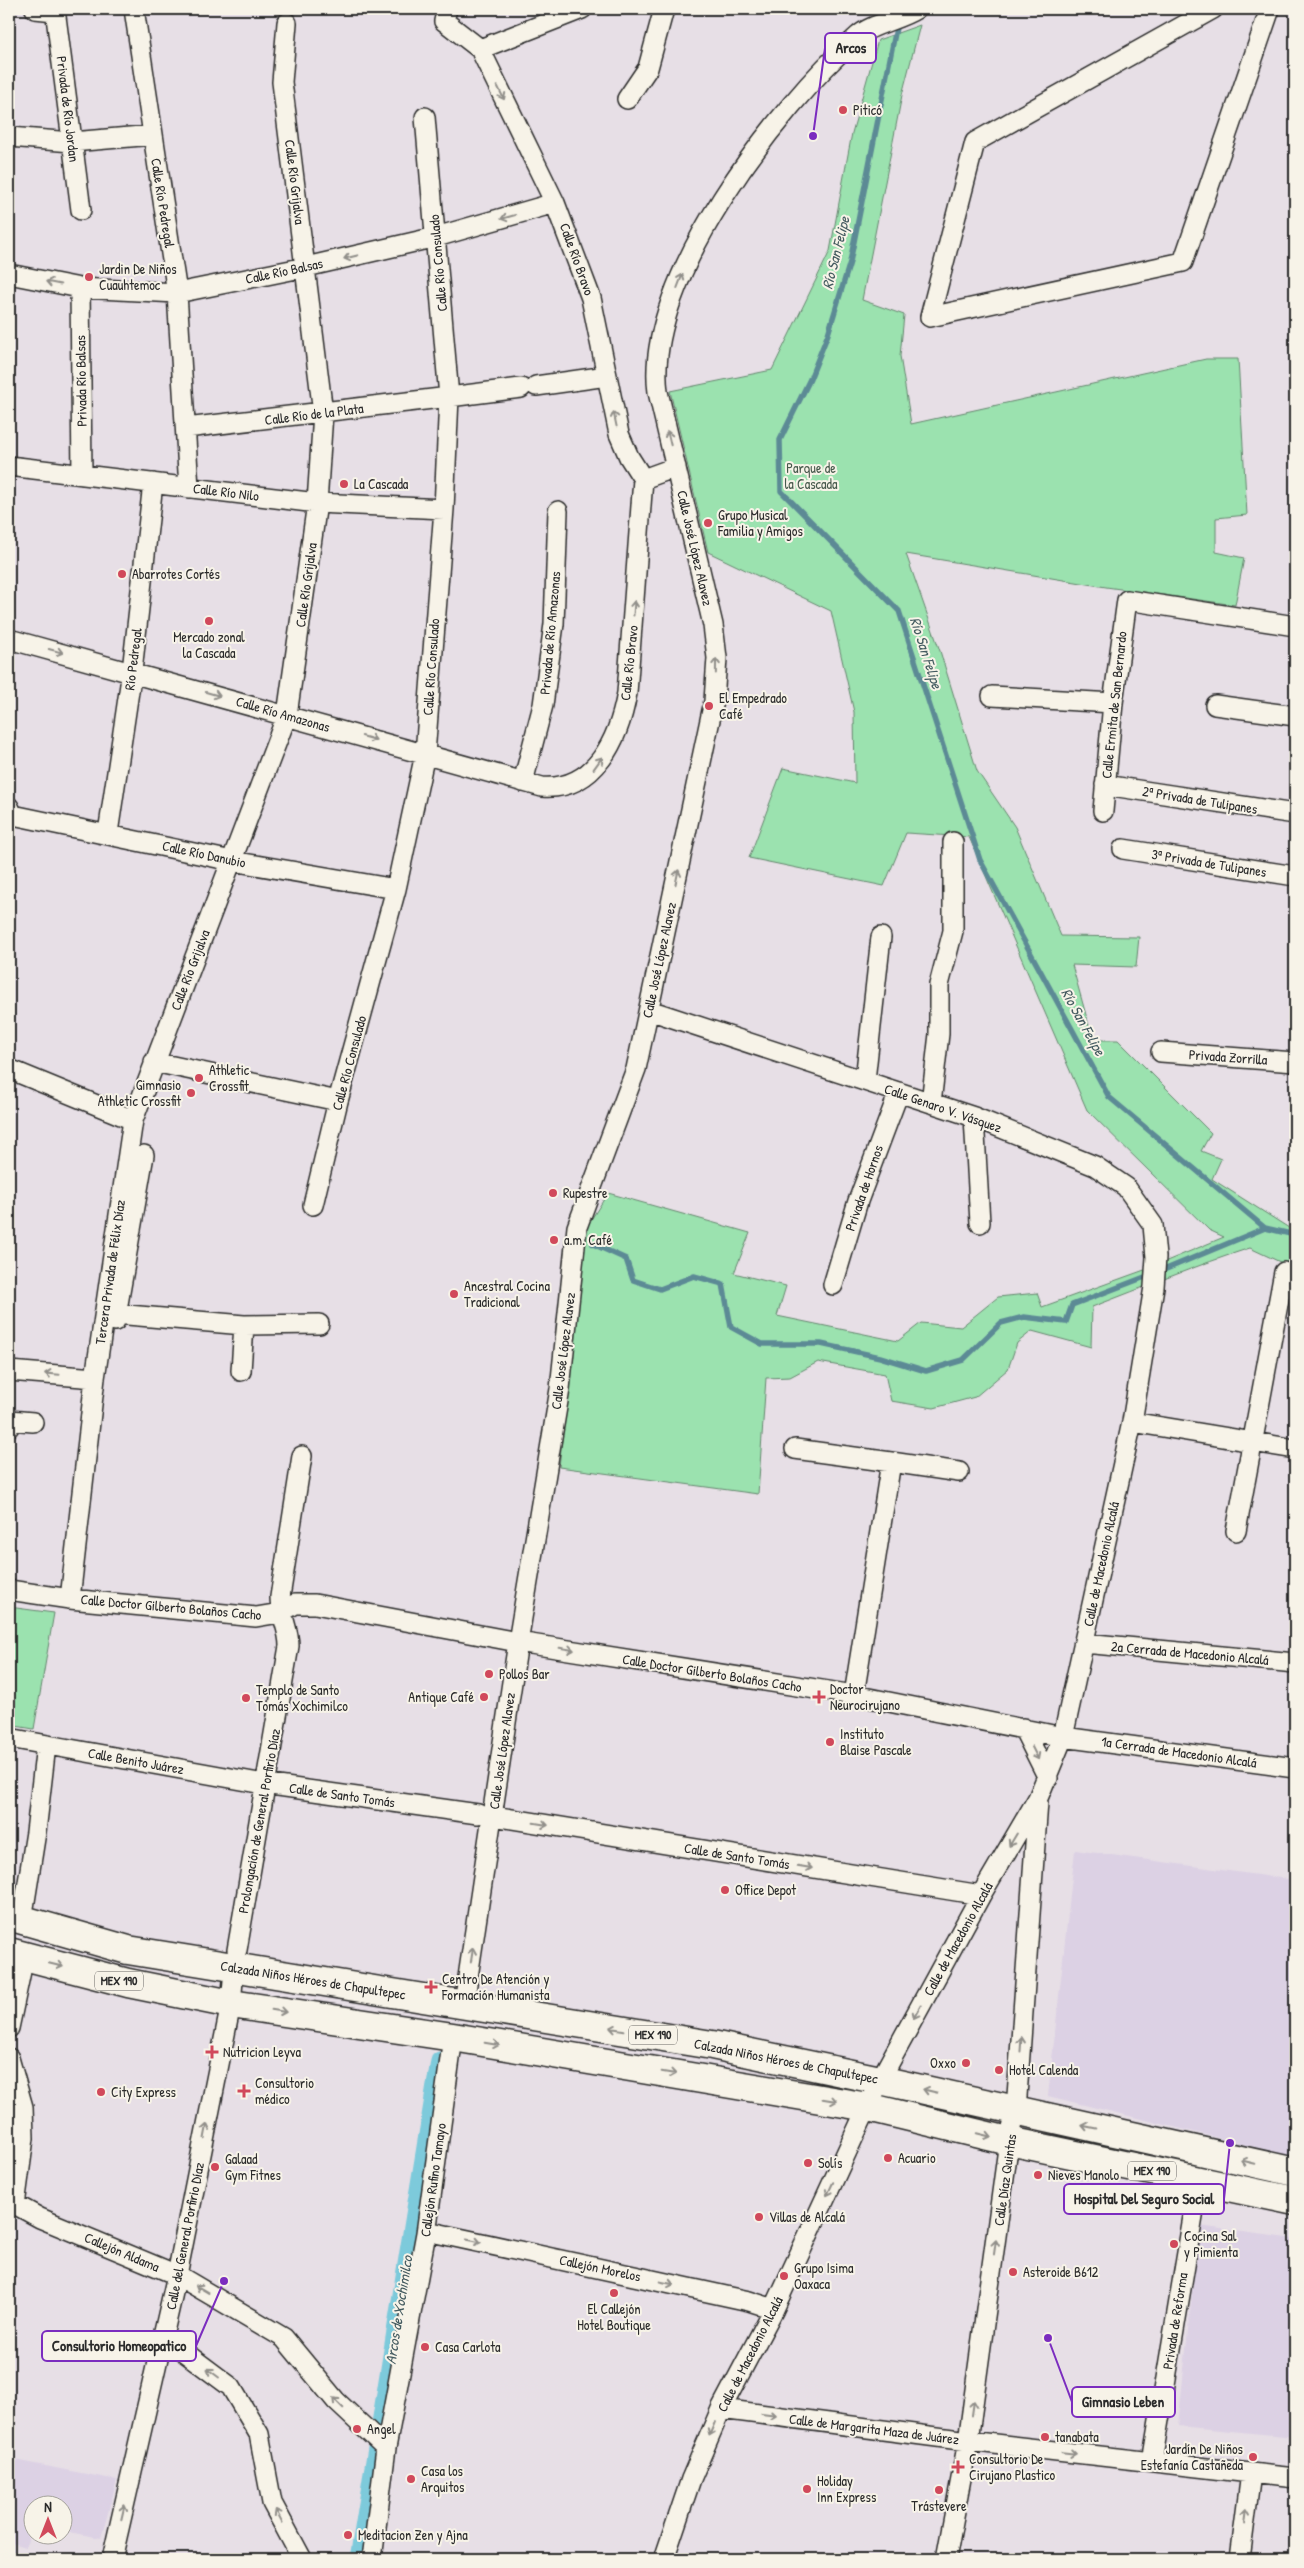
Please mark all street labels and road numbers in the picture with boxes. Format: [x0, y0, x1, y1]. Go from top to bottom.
street label: Privada de Río Jordan [53, 55, 84, 163]
street label: Calle Río Grijalva [280, 139, 310, 226]
street label: Calle Río Pedregal [146, 157, 180, 250]
street label: Calle Río Consulado [424, 213, 451, 312]
street label: Calle Río Bravo [556, 220, 599, 298]
street label: Calle Río Balsas [243, 253, 324, 288]
street label: Privada Río Balsas [70, 335, 91, 427]
street label: Calle Río de la Plata [264, 398, 365, 429]
street label: Calle Río Nilo [192, 478, 260, 505]
street label: Calle José López Alavez [672, 488, 718, 608]
street label: Calle Río Grijalva [290, 541, 322, 629]
street label: Privada de Río Amazonas [535, 570, 564, 695]
street label: Calle Río Consulado [418, 617, 443, 716]
street label: Calle Río Bravo [615, 624, 642, 702]
street label: Río Pedregal [119, 626, 147, 691]
street label: Calle Ermita de San Bernardo [1096, 630, 1131, 779]
street label: Calle Río Amazonas [234, 691, 332, 736]
street label: 2ª Privada de Tulipanes [1141, 781, 1259, 819]
street label: Calle Río Danubio [161, 835, 248, 872]
street label: 3ª Privada de Tulipanes [1150, 844, 1268, 882]
street label: Calle José López Alavez [637, 900, 681, 1020]
street label: Calle Río Grijalva [165, 926, 215, 1013]
street label: Calle Río Consulado [327, 1013, 370, 1112]
street label: Privada Zorrilla [1188, 1044, 1268, 1069]
street label: Calle Genaro V. Vásquez [882, 1079, 1004, 1137]
street label: Privada de Hornos [840, 1142, 887, 1233]
street label: Tercera Privada de Félix Díaz [90, 1198, 129, 1345]
street label: Calle José López Alavez [546, 1291, 580, 1411]
street label: Calle de Macedonio Alcalá [1078, 1499, 1123, 1628]
street label: Calle Doctor Gilberto Bolaños Cacho [80, 1589, 263, 1624]
street label: 2a Cerrada de Macedonio Alcalá [1110, 1636, 1270, 1669]
street label: Calle Doctor Gilberto Bolaños Cacho [621, 1649, 804, 1696]
street label: Calle José López Alavez [484, 1691, 520, 1811]
street label: Prolongación de General Porfirio Díaz [233, 1727, 285, 1915]
street label: 1a Cerrada de Macedonio Alcalá [1100, 1731, 1258, 1772]
street label: Calle Benito Juárez [87, 1743, 186, 1778]
street label: Calle de Santo Tomás [288, 1778, 396, 1811]
street label: Calle de Santo Tomás [683, 1838, 791, 1873]
street label: Calle de Macedonio Alcalá [918, 1878, 997, 1999]
street label: Calzada Niños Héroes de Chapultepec [219, 1955, 407, 2005]
road number: MEX 190 [95, 1972, 143, 1990]
road number: MEX 190 [629, 2026, 677, 2044]
street label: Calzada Niños Héroes de Chapultepec [692, 2033, 880, 2089]
street label: Callejón Rufino Tamayo [415, 2122, 451, 2238]
street label: Calle Díaz Quintas [989, 2133, 1020, 2227]
street label: Calle del General Porfirio Díaz [161, 2160, 208, 2311]
road number: MEX 190 [1128, 2162, 1176, 2180]
street label: Callejón Aldama [81, 2227, 163, 2277]
street label: Callejón Morelos [557, 2250, 643, 2286]
street label: Privada de Reforma [1157, 2271, 1192, 2371]
street label: Calle de Macedonio Alcalá [712, 2292, 787, 2415]
street label: Calle de Margarita Maza de Juárez [788, 2409, 960, 2449]

